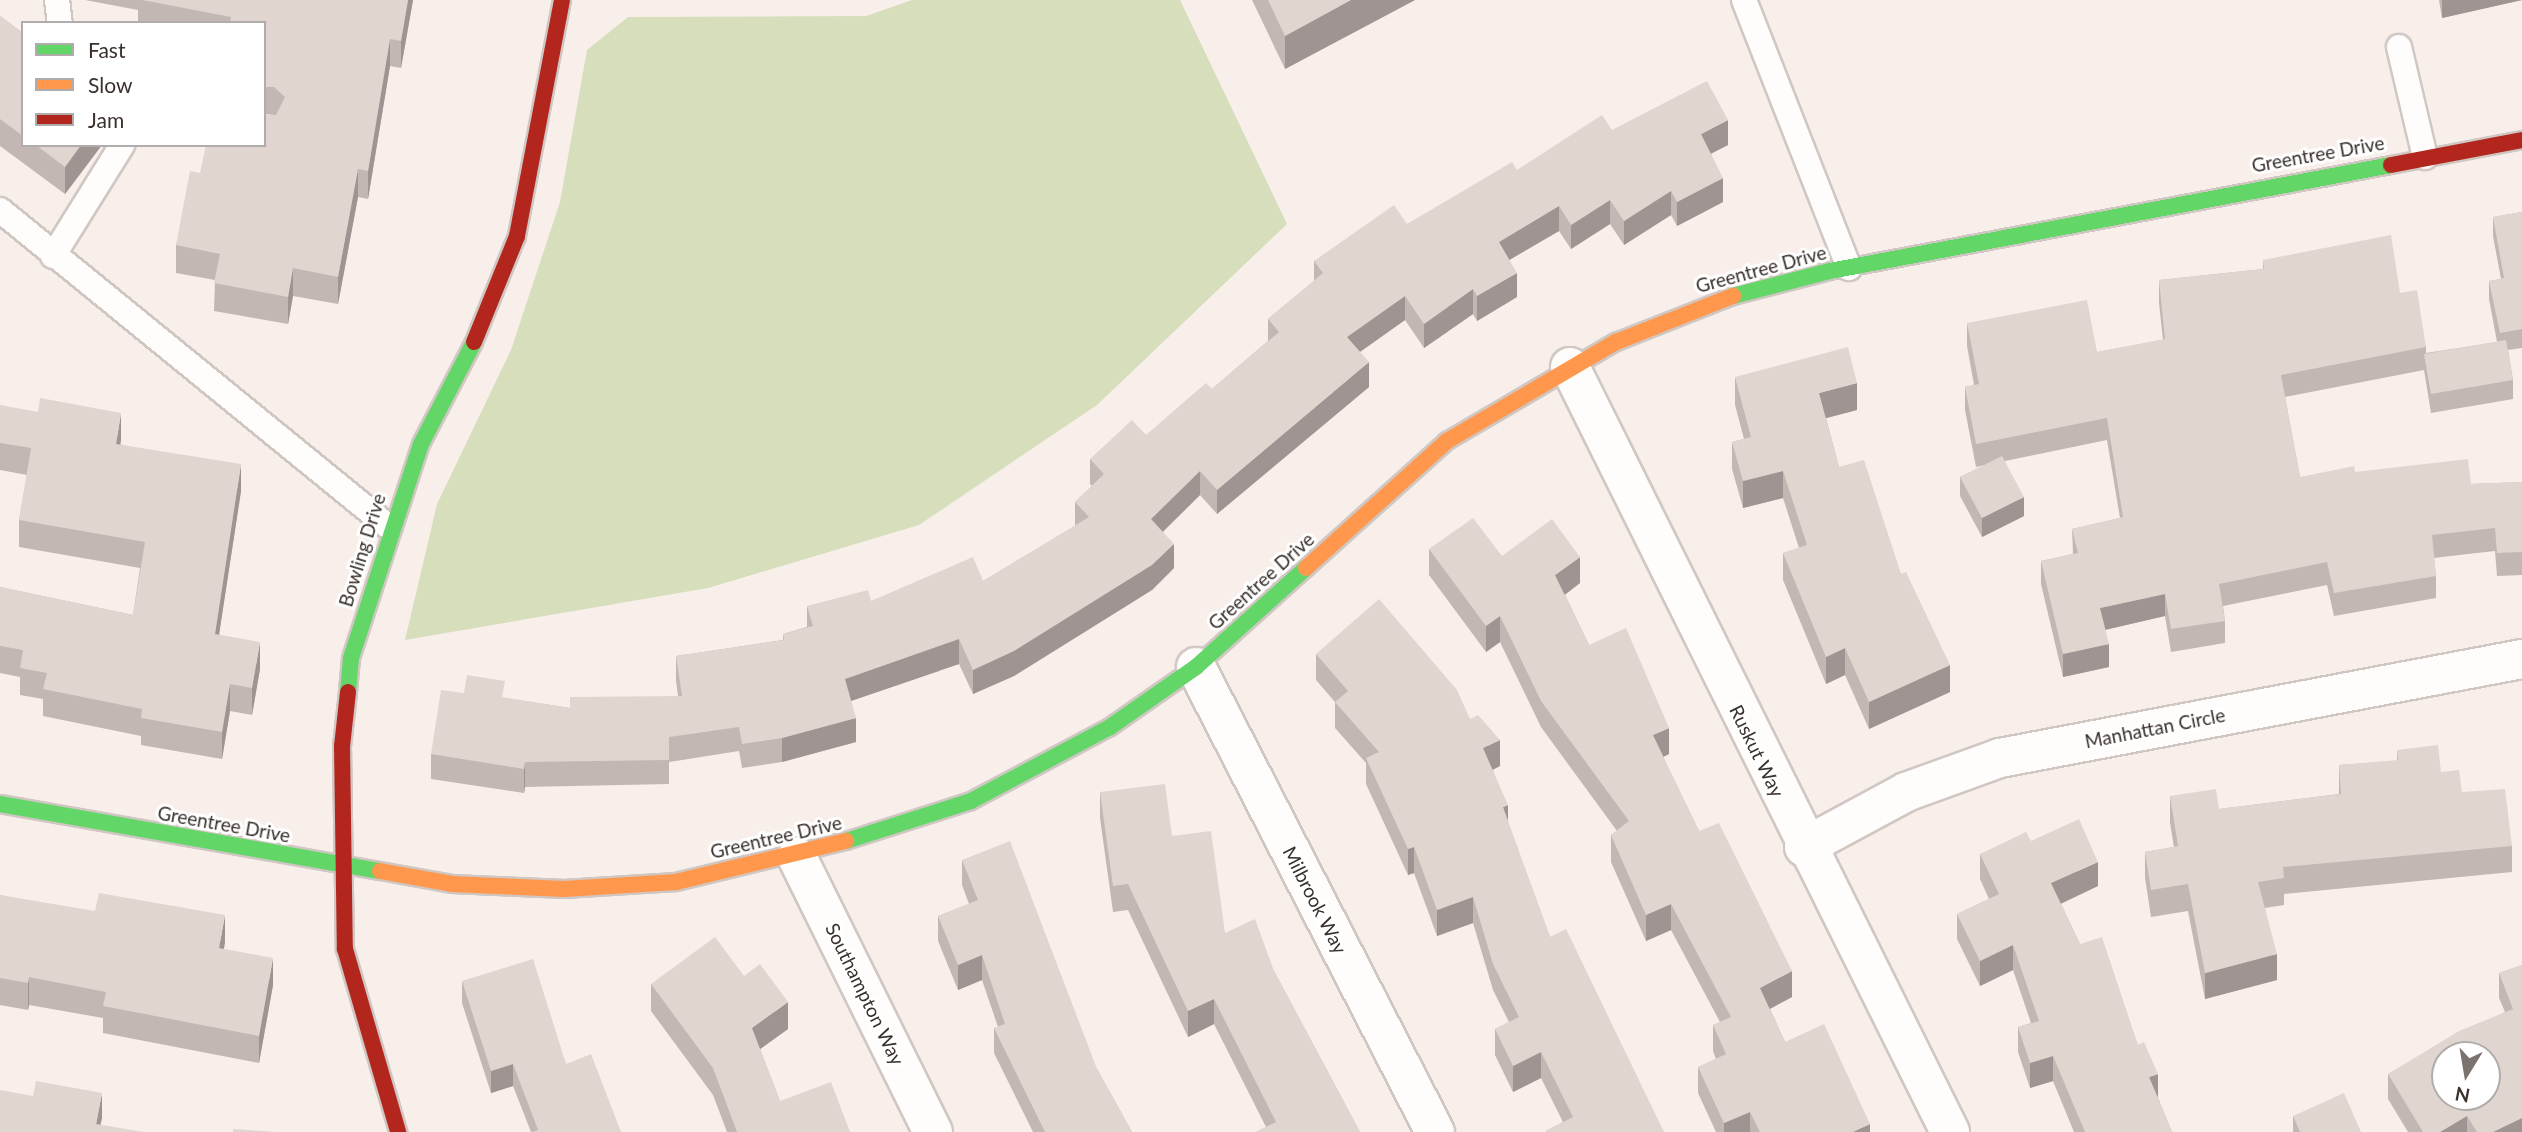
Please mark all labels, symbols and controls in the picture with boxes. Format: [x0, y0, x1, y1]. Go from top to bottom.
legend [21, 21, 266, 147]
text: Fast [88, 37, 125, 62]
text: Slow [88, 72, 132, 97]
text: Jam [88, 107, 124, 132]
street label: Greentree Drive [2250, 131, 2386, 177]
street label: Greentree Drive [1693, 241, 1829, 297]
street label: Bowling Drive [334, 491, 390, 609]
street label: Greentree Drive [1203, 528, 1319, 634]
street label: Ruskut Way [1725, 701, 1789, 801]
street label: Manhattan Circle [2083, 703, 2227, 753]
street label: Greentree Drive [156, 801, 292, 847]
street label: Greentree Drive [708, 811, 844, 863]
street label: Milbrook Way [1278, 843, 1352, 957]
street label: Southampton Way [821, 919, 909, 1069]
north arrow [2431, 1041, 2501, 1111]
text: N [2453, 1082, 2472, 1108]

